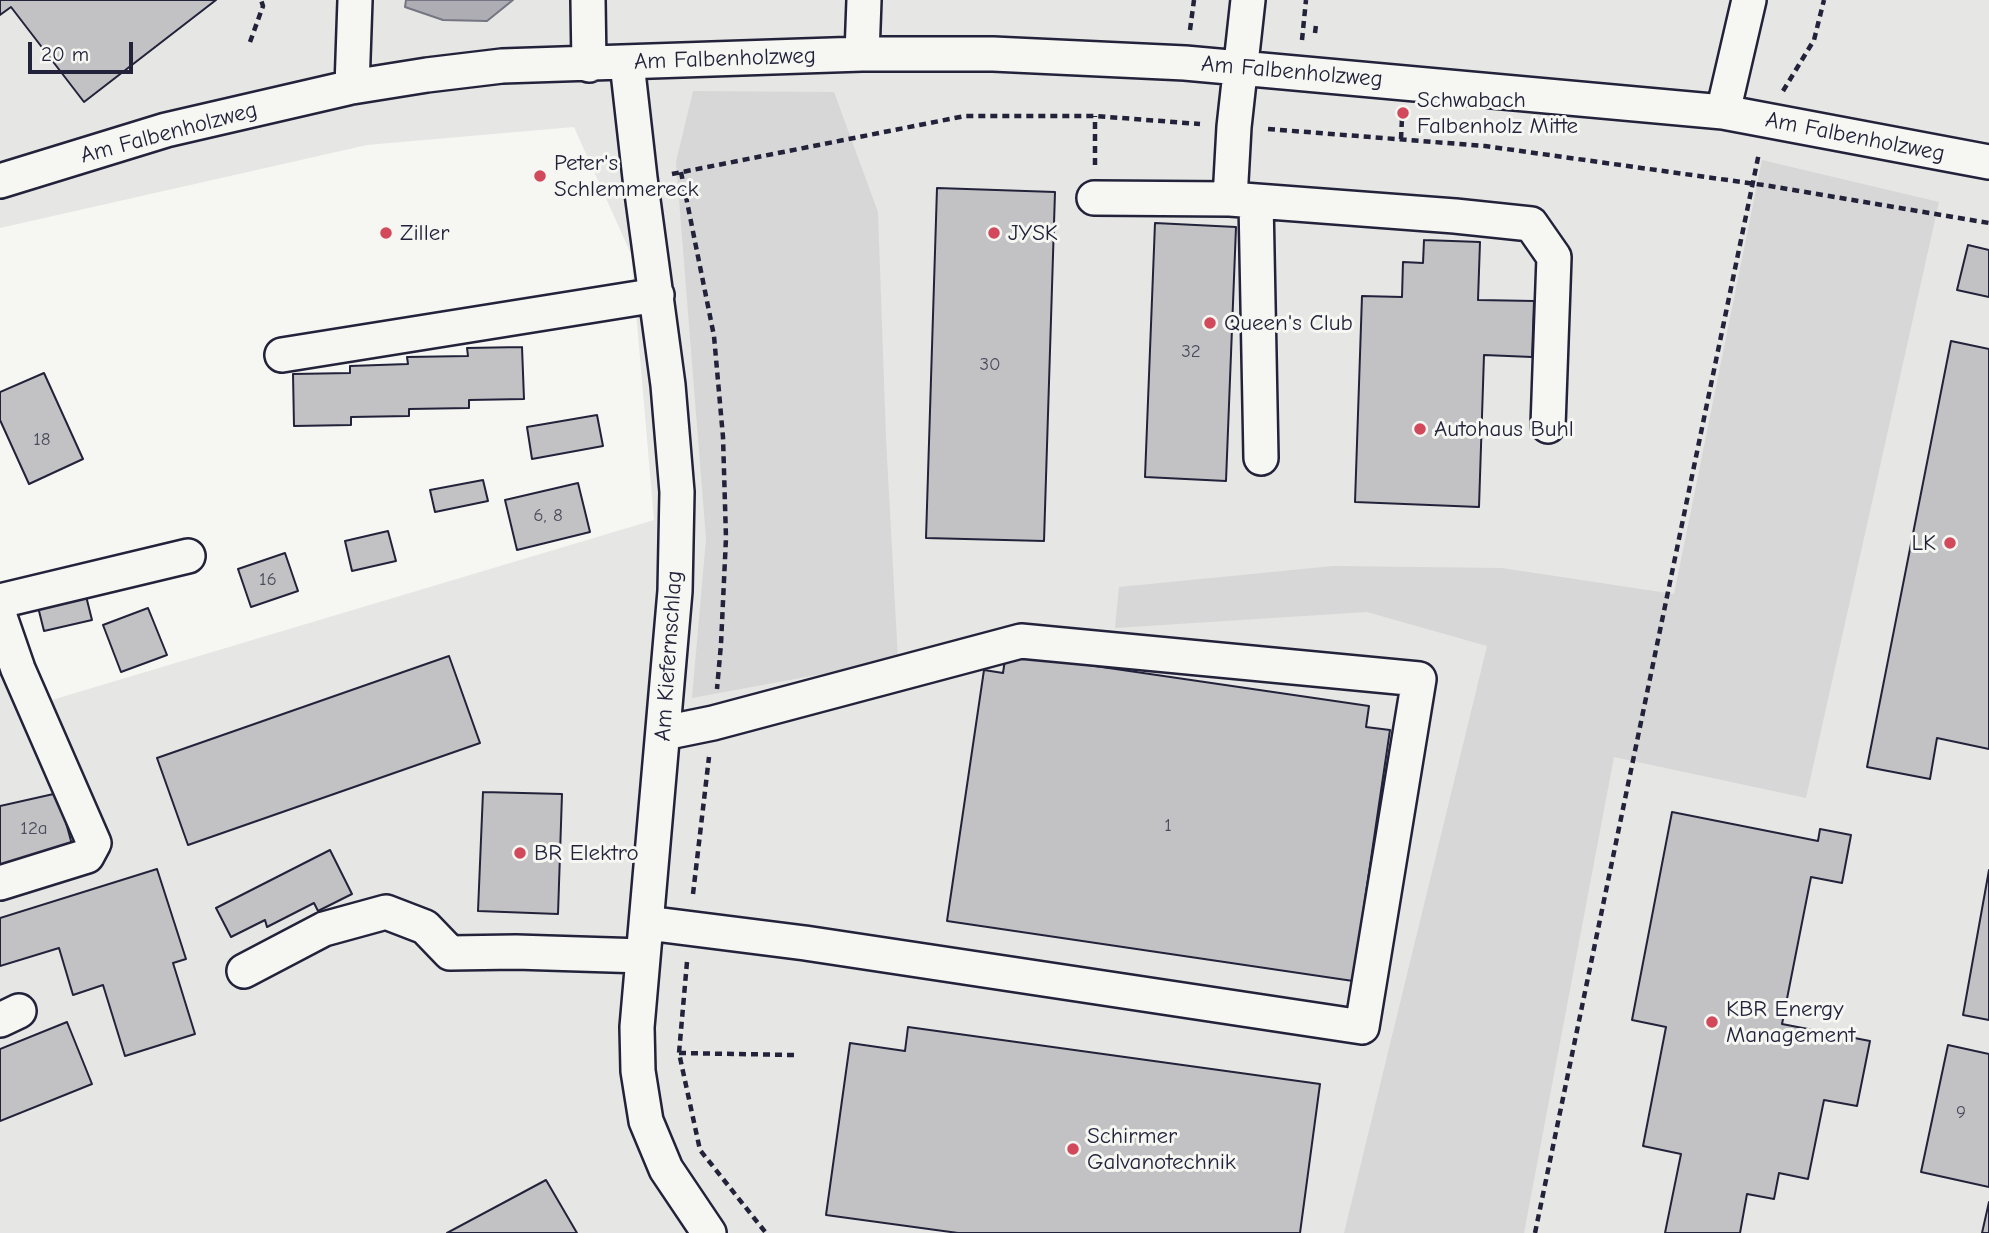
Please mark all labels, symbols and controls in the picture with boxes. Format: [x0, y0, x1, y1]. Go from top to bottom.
scale bar [32, 28, 136, 72]
text: 20 m [41, 42, 89, 66]
street label: Am Falbenholzweg [634, 42, 816, 76]
street label: Am Falbenholzweg [1200, 50, 1384, 94]
place label: Schwabach Falbenholz Mitte [1417, 86, 1578, 140]
street label: Am Falbenholzweg [78, 96, 260, 170]
marker: Schwabach Falbenholz Mitte [1395, 105, 1411, 121]
street label: Am Falbenholzweg [1763, 106, 1947, 168]
place label: Peter's Schlemmereck [554, 149, 699, 203]
marker: Peter's Schlemmereck [532, 168, 548, 184]
place label: Ziller [400, 219, 449, 247]
place label: JYSK [1008, 219, 1058, 247]
marker: Ziller [378, 225, 394, 241]
marker: JYSK [986, 225, 1002, 241]
place label: Queen's Club [1224, 309, 1353, 337]
marker: Queen's Club [1202, 315, 1218, 331]
house number: 32 [1181, 341, 1201, 363]
house number: 30 [979, 354, 1001, 376]
place label: Autohaus Buhl [1434, 415, 1574, 443]
marker: Autohaus Buhl [1412, 421, 1428, 437]
house number: 18 [33, 429, 51, 451]
house number: 6, 8 [533, 505, 563, 527]
place label: LK [1912, 529, 1936, 557]
marker: LK [1942, 535, 1958, 551]
house number: 16 [259, 569, 277, 591]
street label: Am Kiefernschlag [649, 570, 689, 742]
house number: 1 [1164, 815, 1172, 837]
house number: 12a [20, 818, 48, 840]
place label: BR Elektro [534, 839, 639, 867]
marker: BR Elektro [512, 845, 528, 861]
place label: KBR Energy Management [1726, 995, 1855, 1049]
marker: KBR Energy Management [1704, 1014, 1720, 1030]
house number: 9 [1956, 1102, 1966, 1124]
place label: Schirmer Galvanotechnik [1087, 1122, 1236, 1176]
marker: Schirmer Galvanotechnik [1065, 1141, 1081, 1157]

